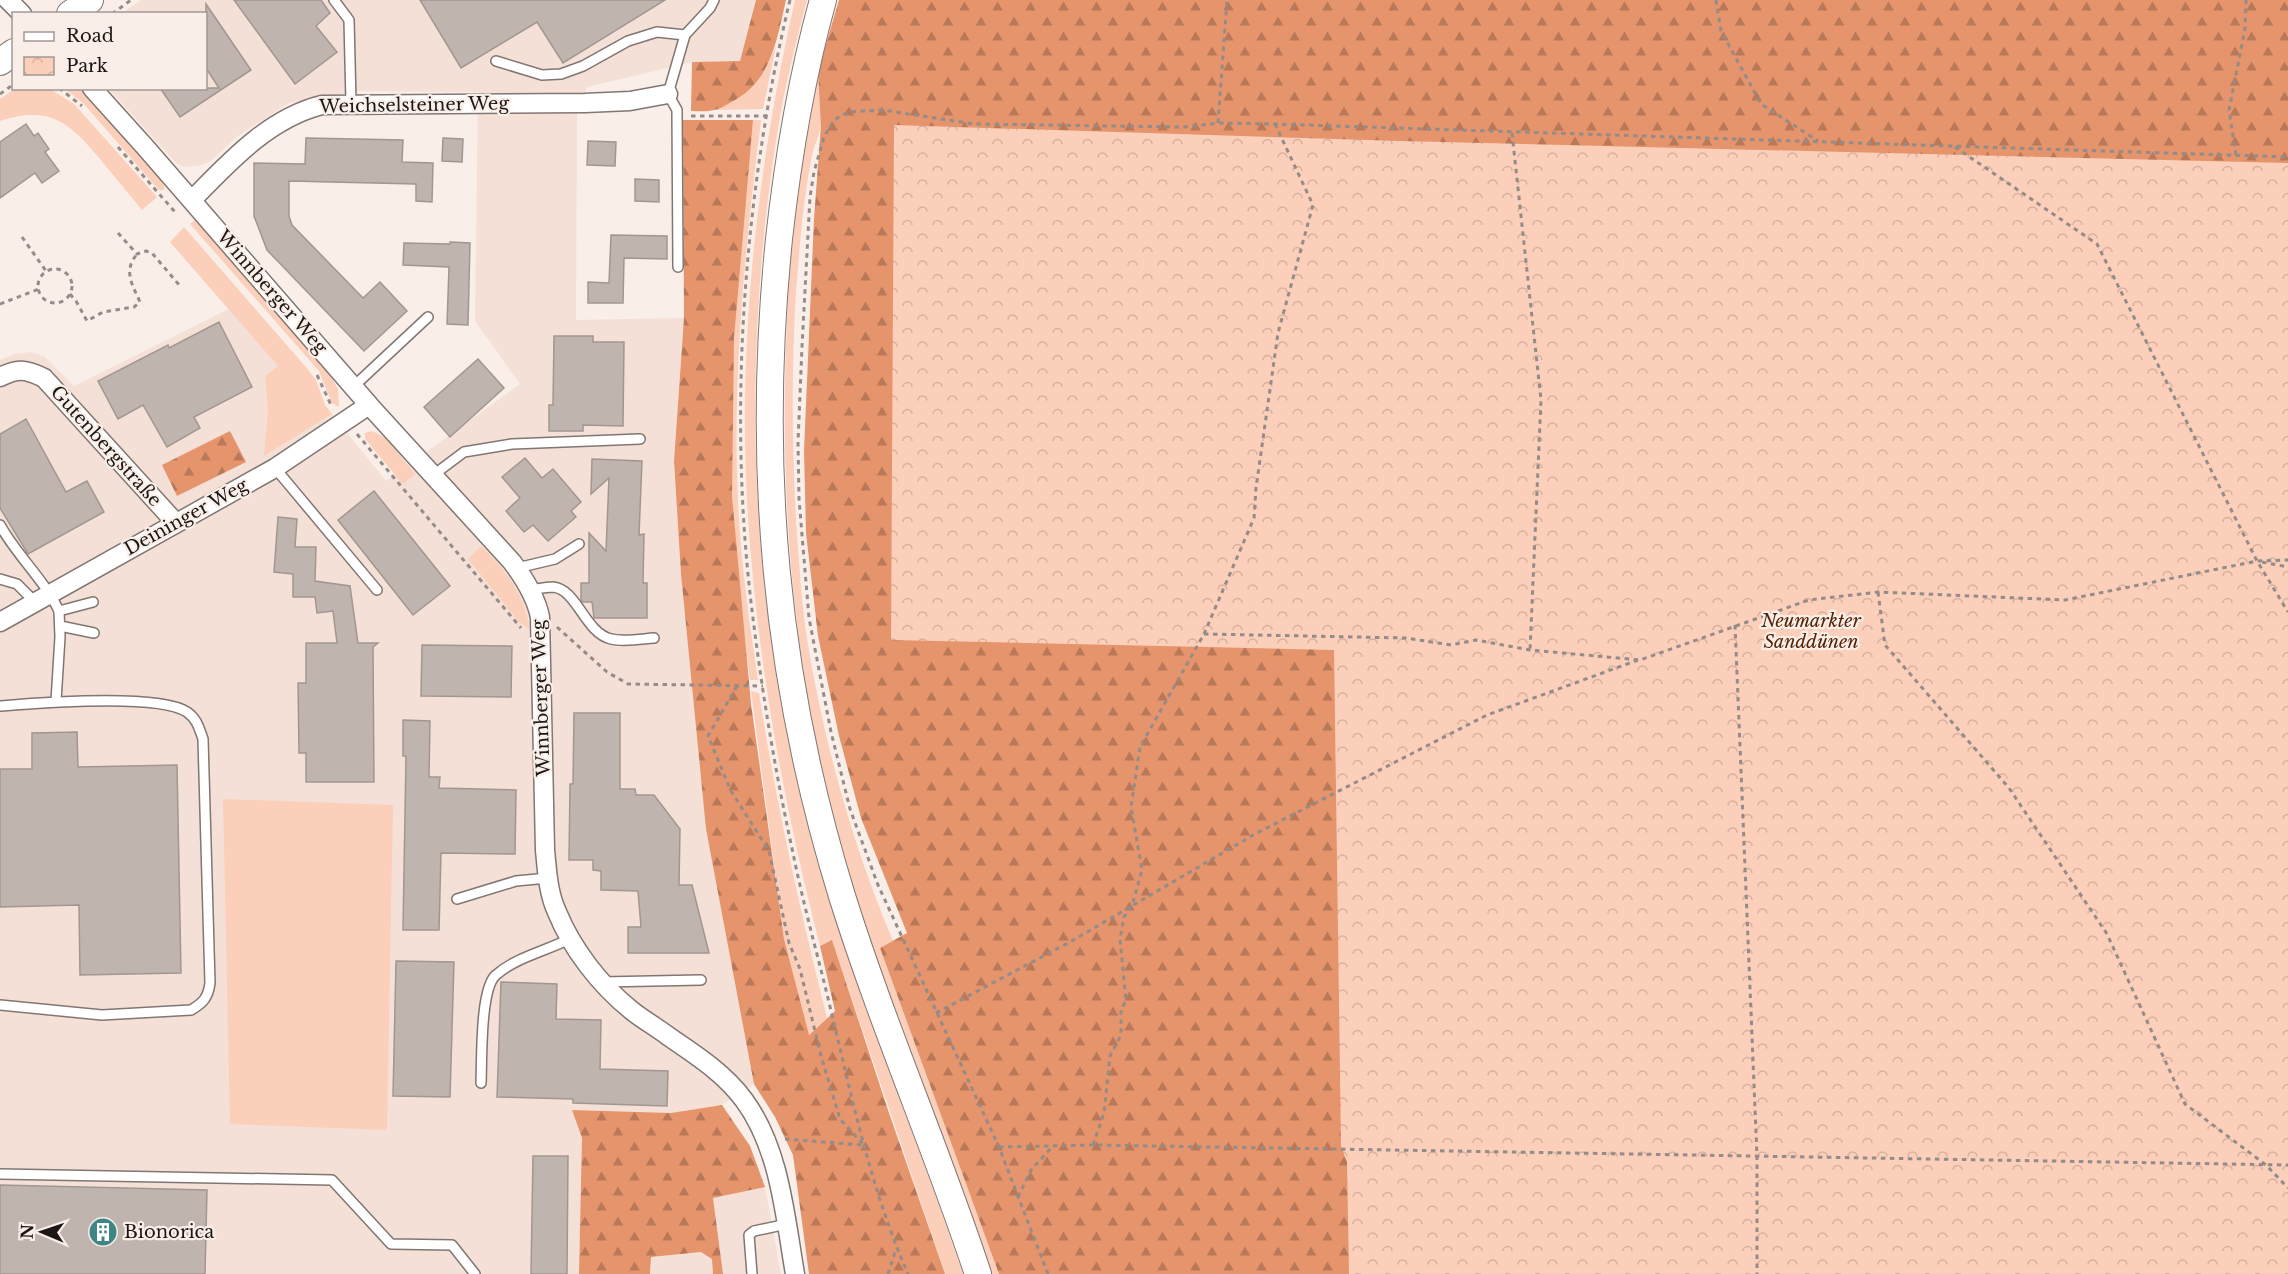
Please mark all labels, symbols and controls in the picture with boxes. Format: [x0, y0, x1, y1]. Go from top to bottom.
legend [12, 12, 207, 90]
text: Road [66, 25, 114, 47]
text: Park [66, 55, 108, 77]
street label: Weichselsteiner Weg [318, 92, 509, 118]
street label: Winnberger Weg [212, 225, 332, 359]
street label: Gutenbergstraße [46, 381, 166, 511]
street label: Deininger Weg [120, 474, 252, 560]
park label: Neumarkter Sanddünen [1760, 610, 1862, 653]
street label: Winnberger Weg [527, 619, 555, 778]
north arrow [12, 1202, 72, 1262]
building icon: Bionorica [87, 1216, 119, 1248]
place label: Bionorica [124, 1221, 214, 1243]
text: N [17, 1224, 37, 1239]

